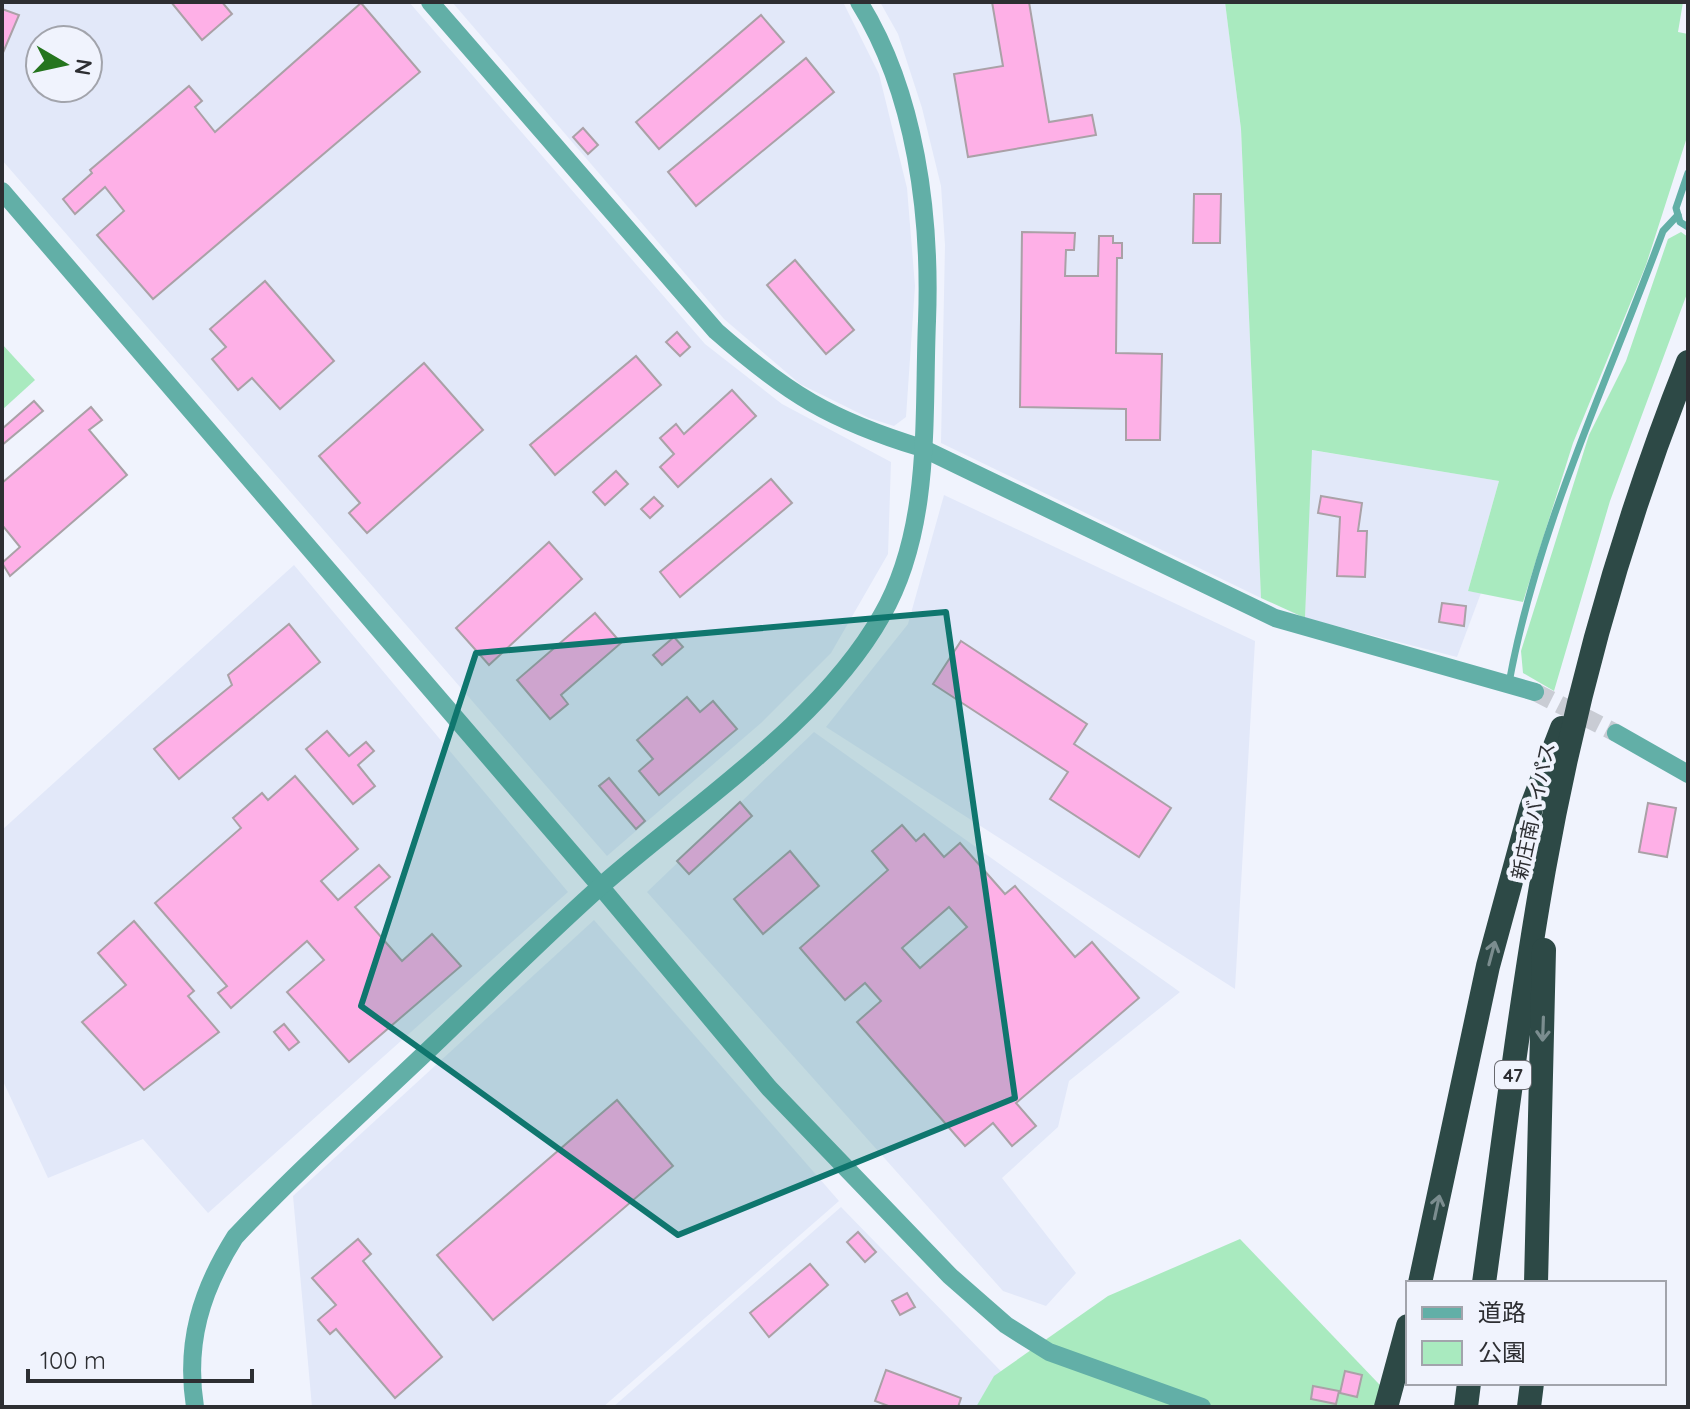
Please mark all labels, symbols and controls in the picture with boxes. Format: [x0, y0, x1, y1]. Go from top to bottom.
north arrow [24, 24, 104, 104]
text: N [69, 57, 99, 77]
street label: 新庄南バイパス [1506, 740, 1560, 882]
one-way arrow [1485, 940, 1500, 966]
one-way arrow [1535, 1015, 1550, 1042]
road number: 47 [1495, 1061, 1531, 1089]
one-way arrow [1430, 1195, 1445, 1220]
legend [1406, 1281, 1666, 1385]
text: 道路 [1478, 1297, 1526, 1327]
scale bar [28, 1333, 252, 1383]
text: 公園 [1478, 1337, 1526, 1367]
text: 100 m [40, 1345, 106, 1375]

